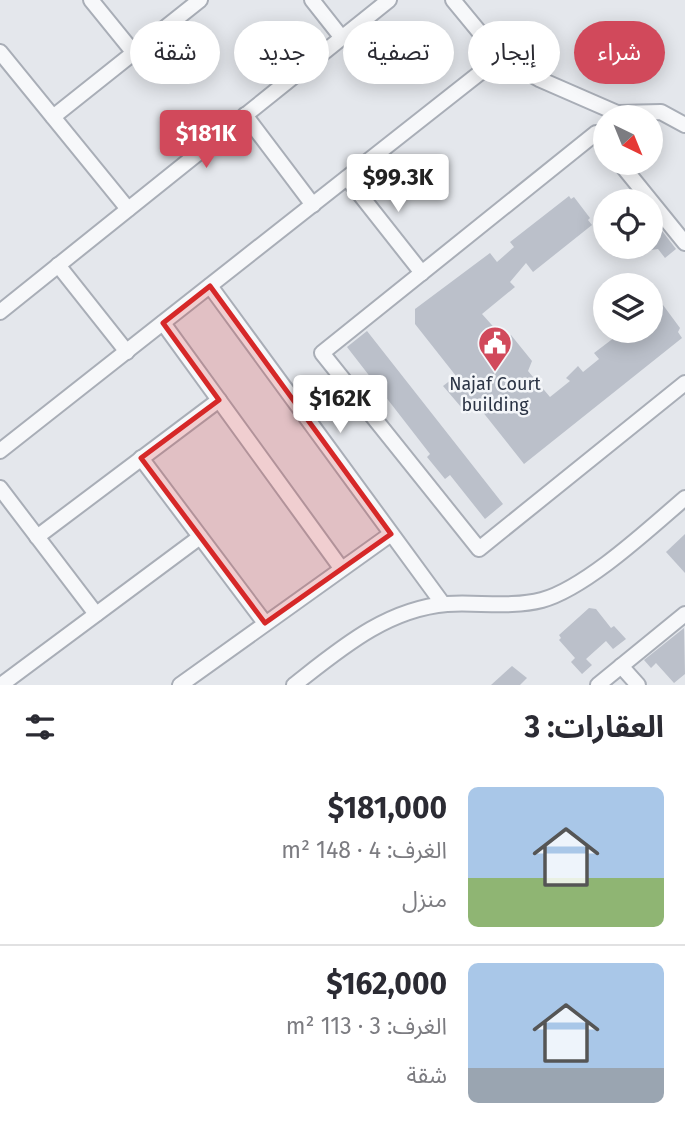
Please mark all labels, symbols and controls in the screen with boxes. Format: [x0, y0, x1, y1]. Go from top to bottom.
chip: شقة [130, 21, 220, 84]
chip: جديد [234, 21, 329, 84]
chip: تصفية [343, 21, 454, 84]
chip: إيجار [468, 21, 560, 84]
chip: شراء [574, 21, 665, 84]
north arrow [593, 105, 663, 175]
map controls [593, 105, 663, 343]
pin: $181K [157, 110, 255, 170]
text: $181K [176, 119, 236, 147]
pin: $99.3K [341, 154, 455, 214]
text: $99.3K [363, 163, 433, 191]
button: locate [593, 189, 663, 259]
button: layers [593, 273, 663, 343]
public building icon: Najaf Court building [476, 324, 514, 373]
place label: Najaf Court building [449, 373, 541, 416]
pin: $162K [291, 376, 389, 435]
text: $162K [309, 384, 371, 412]
icon: filters [21, 708, 59, 746]
text: العقارات: 3 [525, 709, 664, 745]
text: $181,000 [328, 790, 447, 826]
icon: home [524, 815, 608, 899]
text: الغرف: 4 · 148 m² [281, 836, 447, 864]
text: منزل [402, 885, 447, 913]
text: $162,000 [326, 966, 447, 1002]
icon: home [524, 991, 608, 1075]
text: الغرف: 3 · 113 m² [286, 1012, 447, 1040]
text: شقة [406, 1061, 447, 1089]

